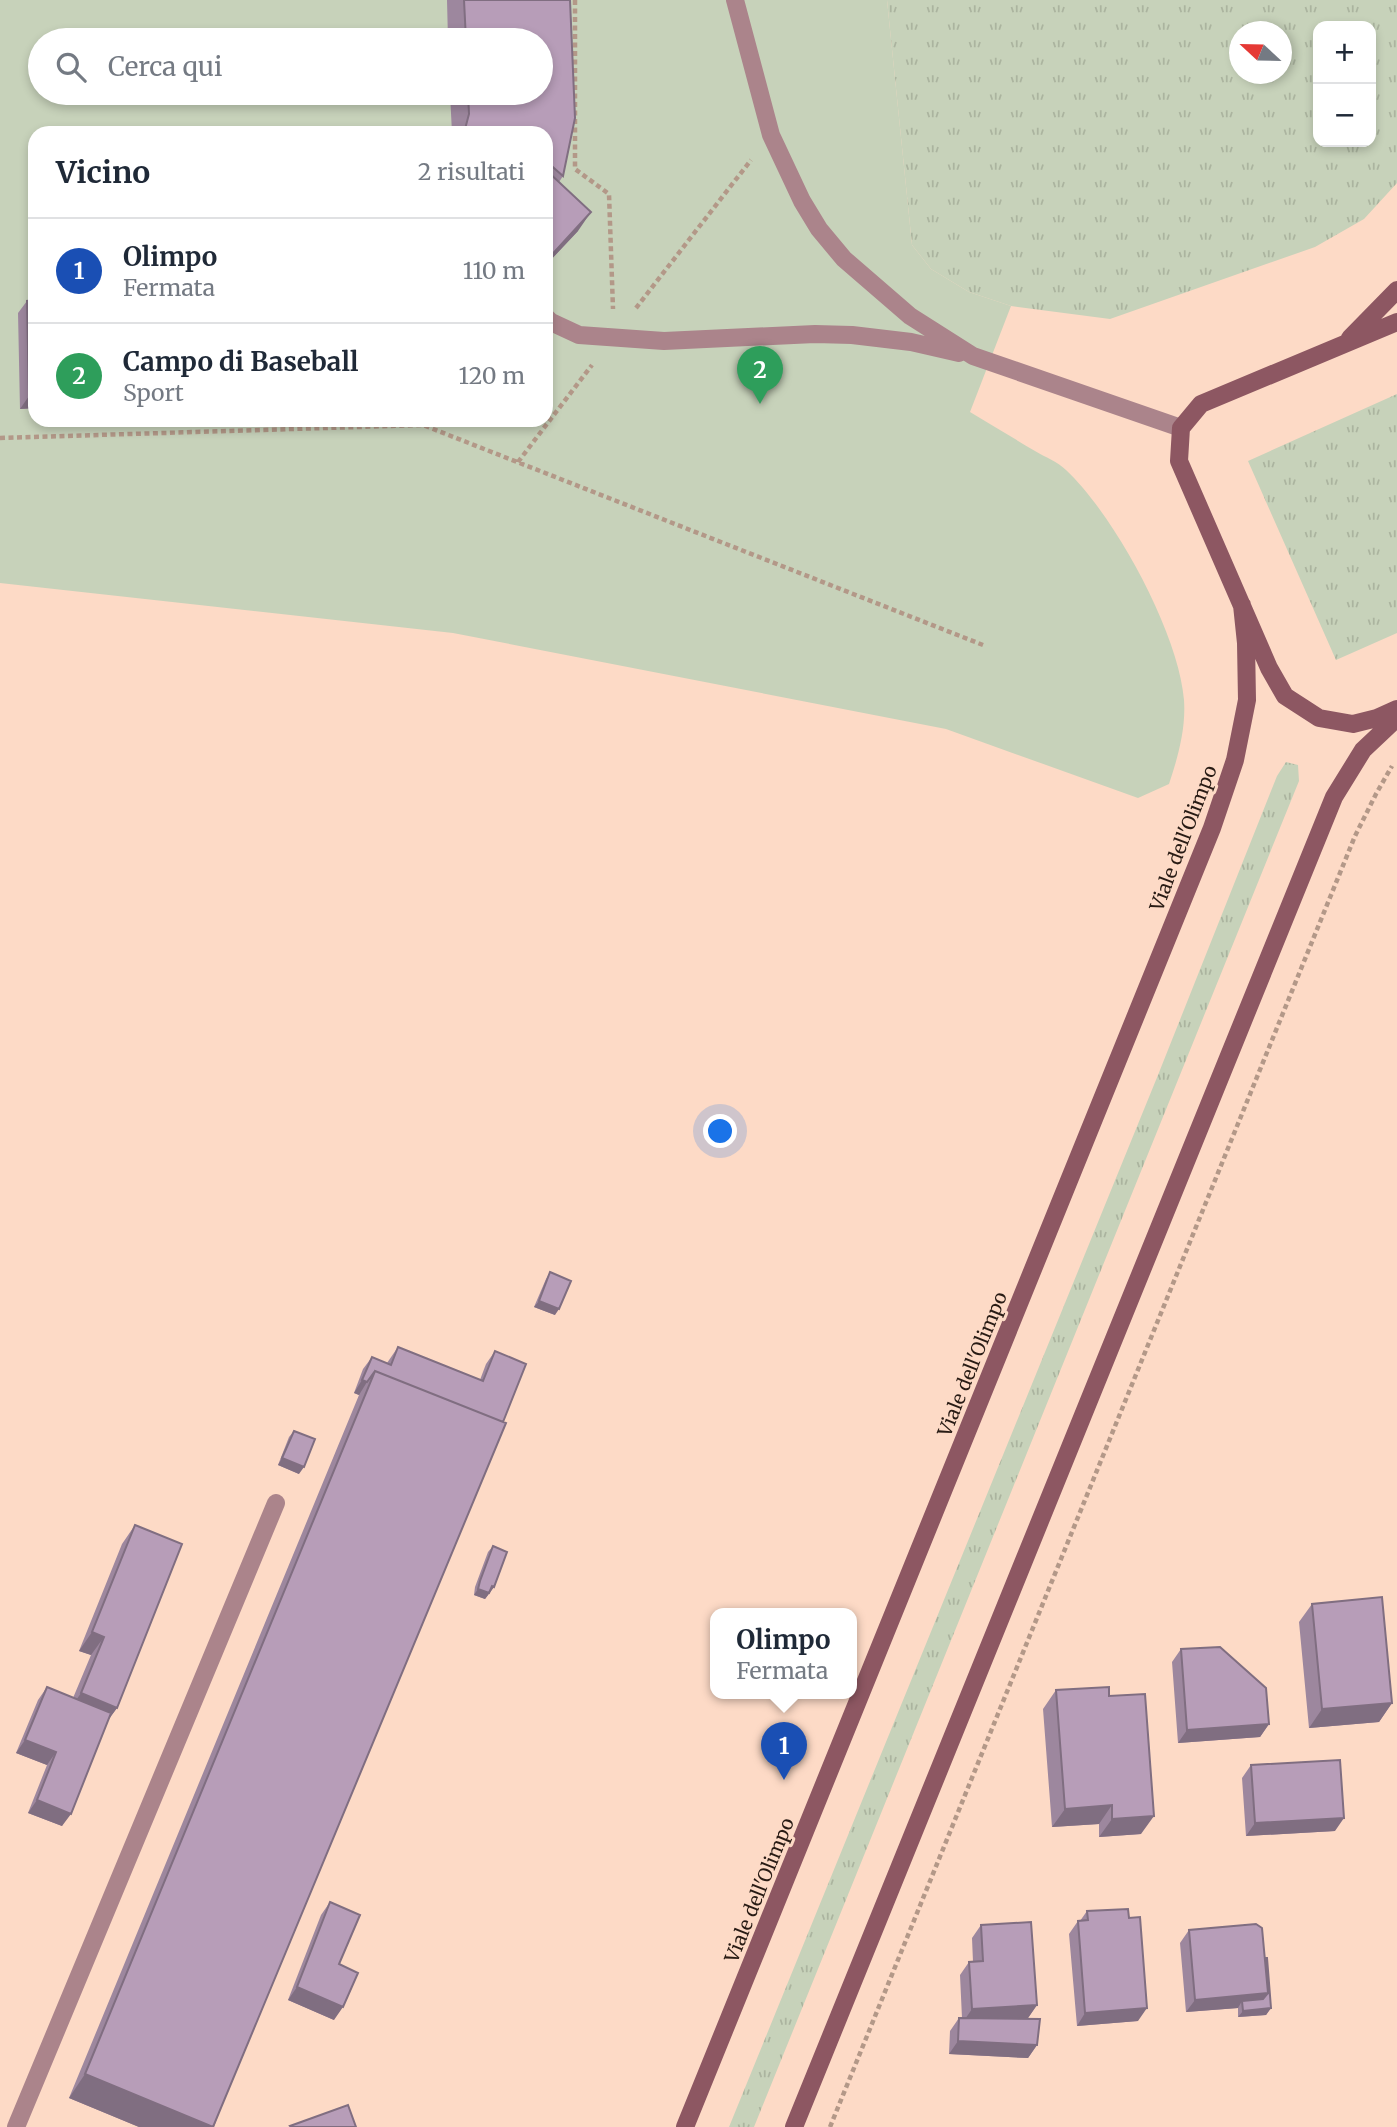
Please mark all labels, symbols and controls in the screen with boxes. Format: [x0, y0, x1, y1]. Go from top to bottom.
north arrow [1229, 21, 1292, 84]
map controls [1313, 21, 1376, 147]
button: + [1313, 21, 1376, 84]
search box [28, 28, 553, 105]
icon: search [52, 48, 90, 86]
text: Cerca qui [108, 50, 222, 83]
button: − [1313, 84, 1376, 147]
text: Vicino [56, 153, 150, 191]
text: 2 risultati [418, 157, 525, 186]
text: Olimpo [123, 240, 217, 273]
text: 1 [74, 256, 84, 285]
text: 110 m [463, 256, 525, 285]
text: Fermata [123, 273, 215, 302]
text: Campo di Baseball [123, 345, 358, 378]
pin: 2 [737, 346, 783, 404]
text: 2 [72, 361, 86, 390]
text: 120 m [459, 361, 525, 390]
text: Sport [123, 378, 184, 407]
street label: Viale dell'Olimpo [1144, 762, 1222, 915]
your location [703, 1114, 737, 1148]
street label: Viale dell'Olimpo [932, 1288, 1012, 1441]
popup [710, 1608, 857, 1699]
text: Olimpo [736, 1623, 831, 1656]
text: Fermata [736, 1656, 828, 1685]
pin: 1 [761, 1722, 807, 1780]
street label: Viale dell'Olimpo [719, 1814, 799, 1967]

